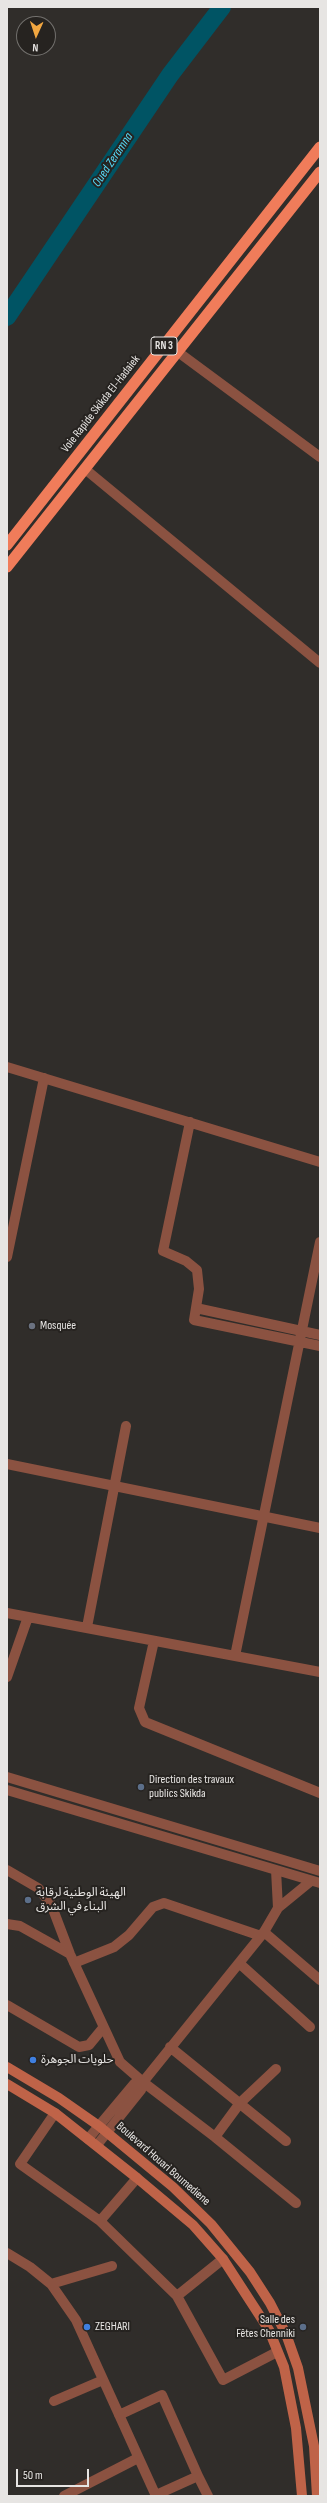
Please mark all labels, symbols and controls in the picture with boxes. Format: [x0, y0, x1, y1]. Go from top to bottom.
north arrow [16, 16, 56, 56]
text: N [32, 41, 39, 54]
water label: Oued Zeramna [89, 130, 137, 190]
road number: RN 3 [151, 337, 177, 355]
street label: Voie Rapide Skikda El-Hadaiek [59, 353, 143, 455]
place label: Mosquée [40, 1319, 76, 1333]
marker: Mosquée [27, 1321, 37, 1331]
place label: Direction des travaux publics Skikda [149, 1773, 234, 1801]
marker: Direction des travaux publics Skikda [136, 1782, 146, 1792]
place label: الهيئة الوطنية لرقابة البناء في الشرق [36, 1886, 126, 1914]
marker: الهيئة الوطنية لرقابة البناء في الشرق [23, 1895, 33, 1905]
place label: حلويات الجوهرة [41, 2053, 114, 2067]
marker: حلويات الجوهرة [28, 2055, 38, 2065]
street label: Boulevard Houari Boumediene [113, 2119, 213, 2209]
place label: Salle des Fêtes Chenniki [236, 2313, 295, 2341]
place label: ZEGHARI [95, 2320, 130, 2334]
marker: ZEGHARI [82, 2322, 92, 2332]
marker: Salle des Fêtes Chenniki [298, 2322, 308, 2332]
scale bar [18, 2461, 91, 2487]
text: 50 m [23, 2468, 43, 2483]

